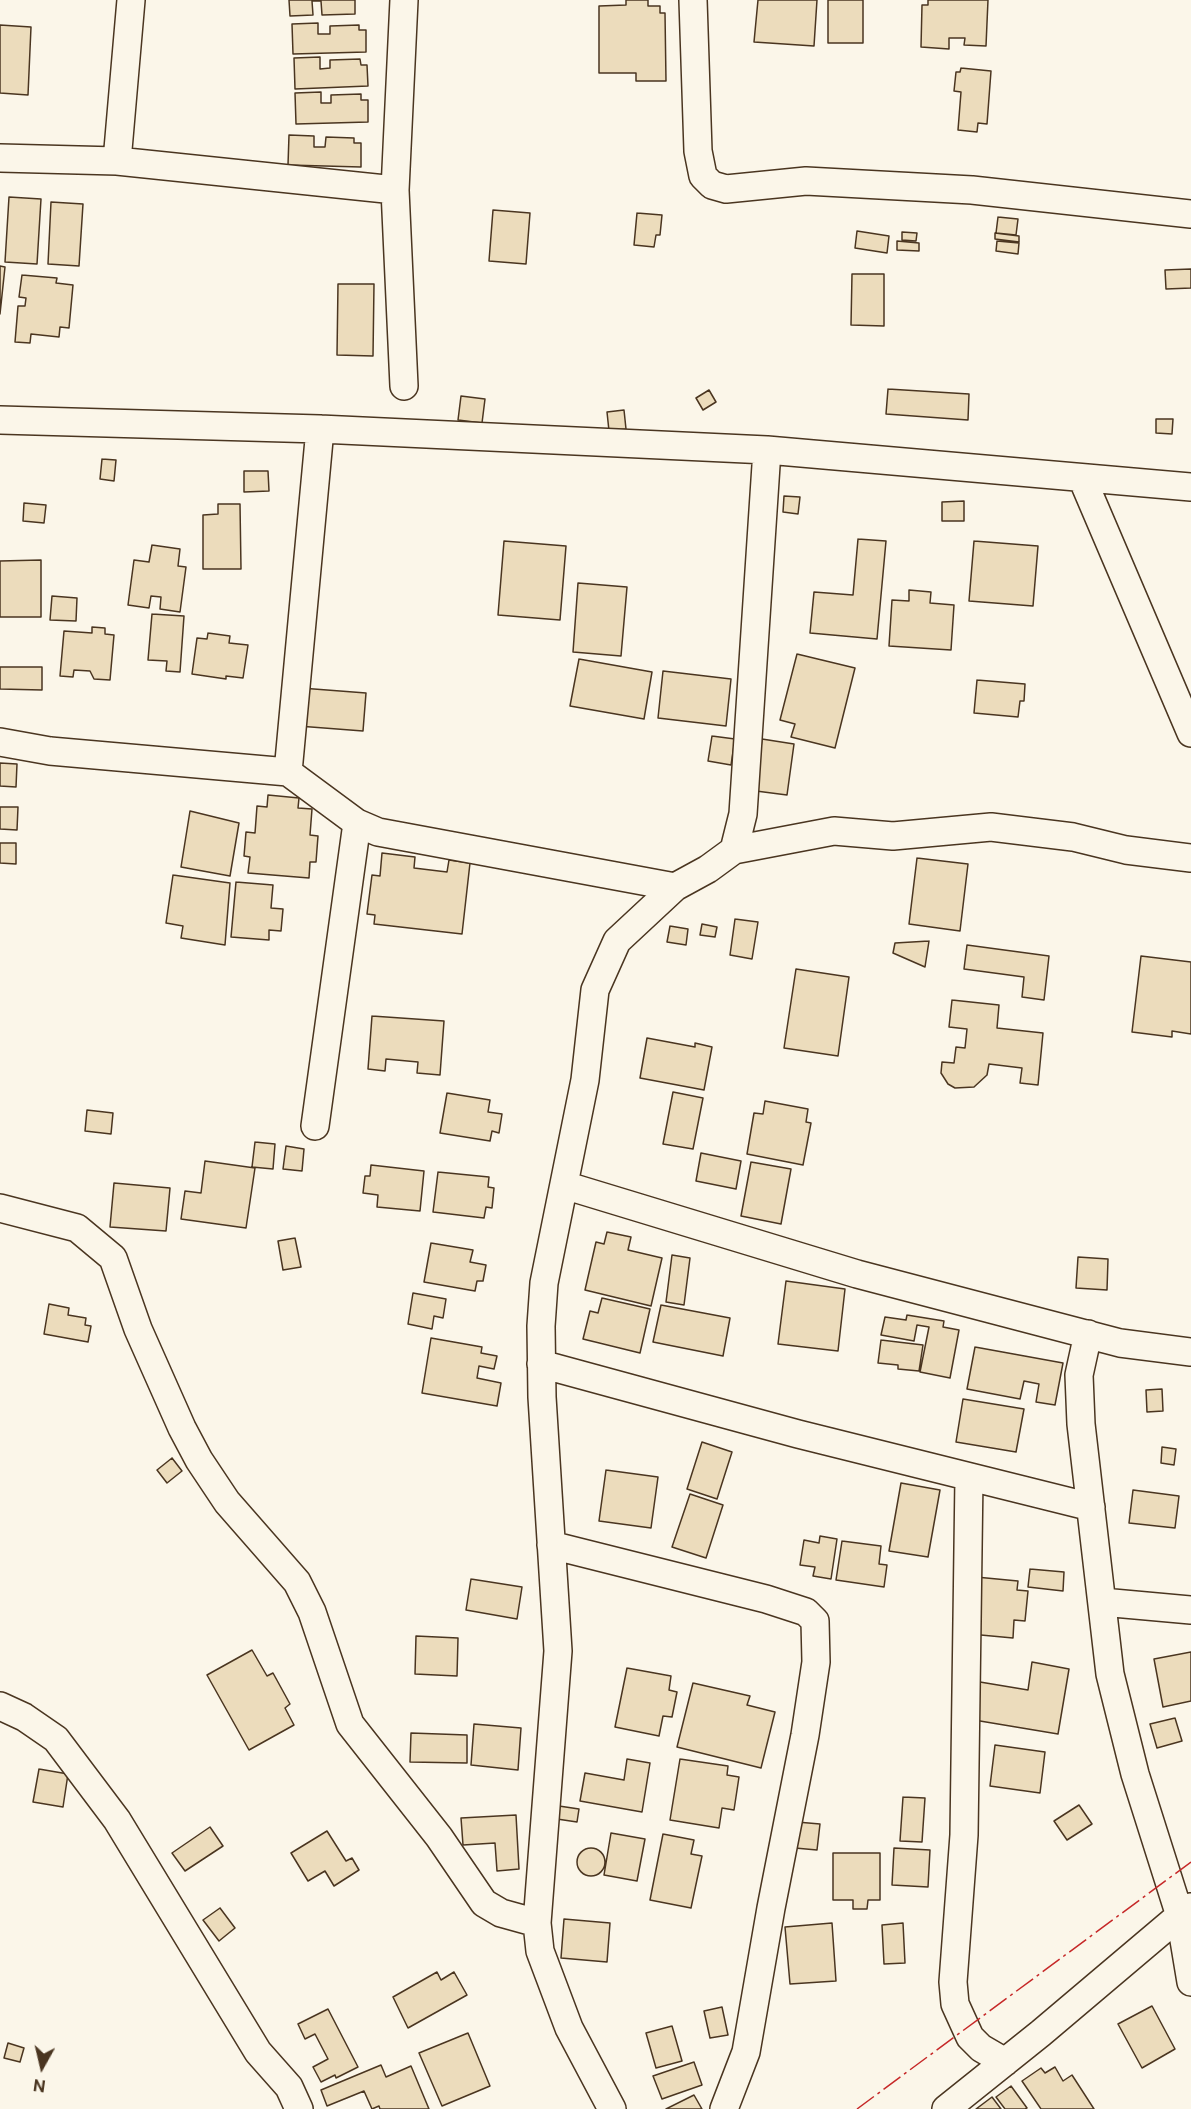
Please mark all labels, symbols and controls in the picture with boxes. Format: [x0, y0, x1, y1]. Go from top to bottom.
north arrow [12, 2037, 72, 2097]
text: N [32, 2075, 47, 2096]

